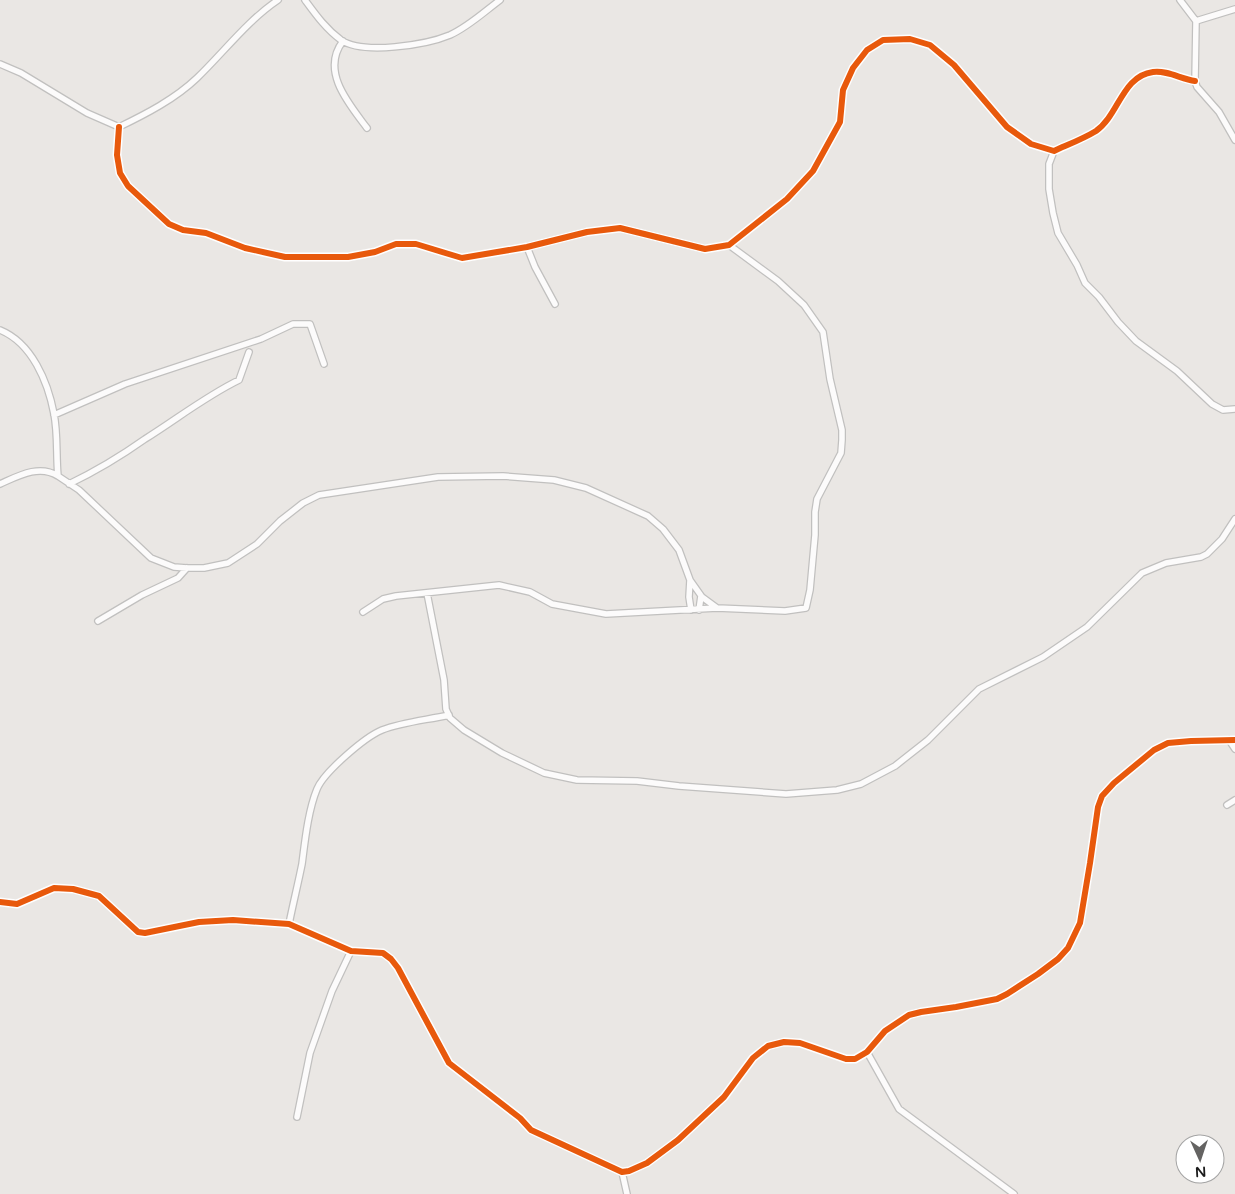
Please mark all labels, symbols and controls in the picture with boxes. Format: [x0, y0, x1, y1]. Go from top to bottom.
north arrow [1175, 1134, 1225, 1184]
text: N [1195, 1163, 1207, 1180]

